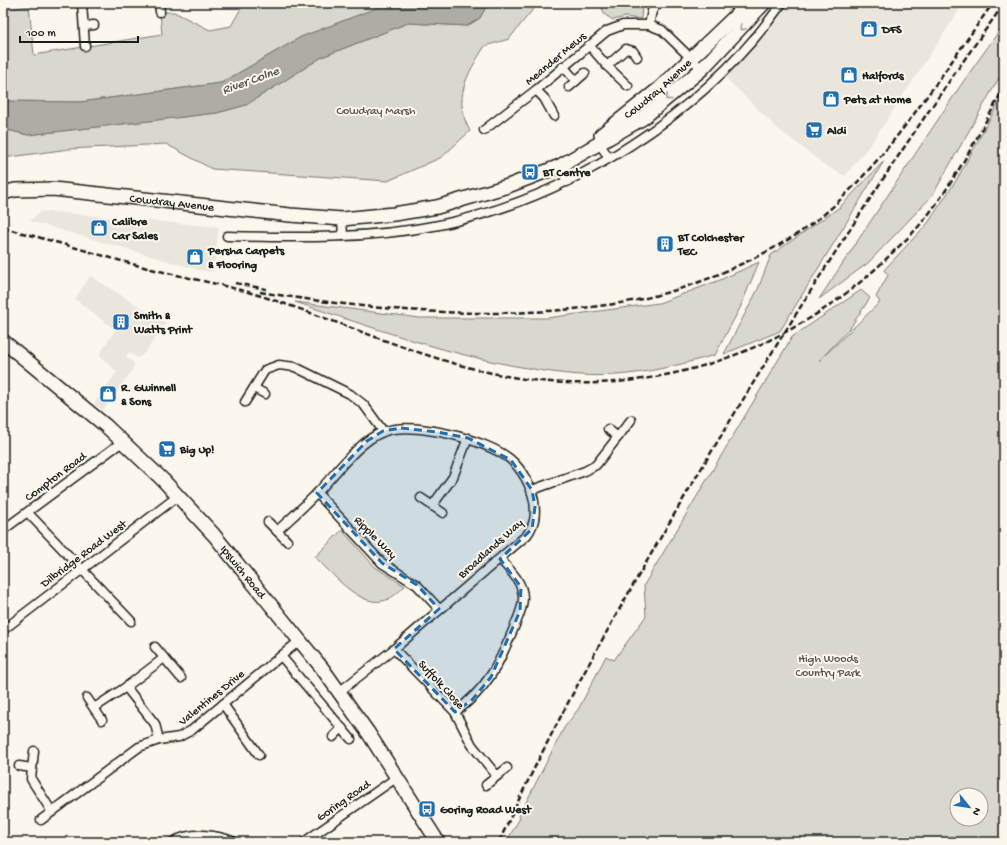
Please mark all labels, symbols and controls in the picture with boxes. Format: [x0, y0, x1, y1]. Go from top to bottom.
scale bar [20, 18, 138, 44]
shop icon: DFS [859, 19, 879, 39]
one-way arrow [739, 23, 747, 31]
place label: DFS [881, 24, 902, 38]
text: 100 m [25, 27, 56, 41]
street label: Meander Mews [523, 30, 590, 89]
street label: Cowdray Avenue [622, 56, 696, 123]
water label: River Colne [220, 64, 282, 99]
shop icon: Halfords [839, 65, 859, 85]
place label: Halfords [862, 70, 904, 84]
shop icon: Pets at Home [821, 89, 841, 109]
one-way arrow [665, 93, 672, 100]
place label: Pets at Home [843, 94, 912, 108]
park label: Cowdray Marsh [337, 105, 416, 119]
supermarket icon: Aldi [804, 120, 824, 140]
place label: Aldi [826, 125, 847, 139]
bus stop icon: BT Centre [520, 162, 540, 182]
place label: BT Centre [542, 167, 591, 181]
street label: Cowdray Avenue [129, 192, 215, 216]
place label: Calibre Car Sales [111, 216, 158, 244]
shop icon: Calibre Car Sales [89, 218, 109, 238]
place label: BT Colchester TEC [677, 232, 745, 260]
building icon: BT Colchester TEC [655, 234, 675, 254]
place label: Persha Carpets & Flooring [207, 245, 285, 273]
shop icon: Persha Carpets & Flooring [185, 247, 205, 267]
place label: Smith & Watts Print [133, 310, 193, 338]
building icon: Smith & Watts Print [111, 312, 131, 332]
place label: R. Gwinnell & Sons [120, 382, 177, 410]
shop icon: R. Gwinnell & Sons [98, 384, 118, 404]
supermarket icon: Big Up! [157, 439, 177, 459]
place label: Big Up! [179, 444, 214, 458]
street label: Compton Road [23, 449, 90, 505]
street label: Ripple Way [350, 514, 399, 563]
street label: Dilbridge Road West [38, 517, 131, 592]
street label: Broadlands Way [455, 517, 527, 583]
street label: Ipswich Road [216, 543, 268, 603]
park label: High Woods Country Park [796, 653, 862, 681]
street label: Suffolk Close [414, 658, 467, 713]
street label: Valentines Drive [176, 667, 249, 730]
street label: Goring Road [315, 778, 374, 825]
north arrow [949, 787, 989, 827]
bus stop icon: Goring Road West [417, 799, 437, 819]
place label: Goring Road West [440, 804, 532, 818]
text: N [969, 805, 983, 817]

